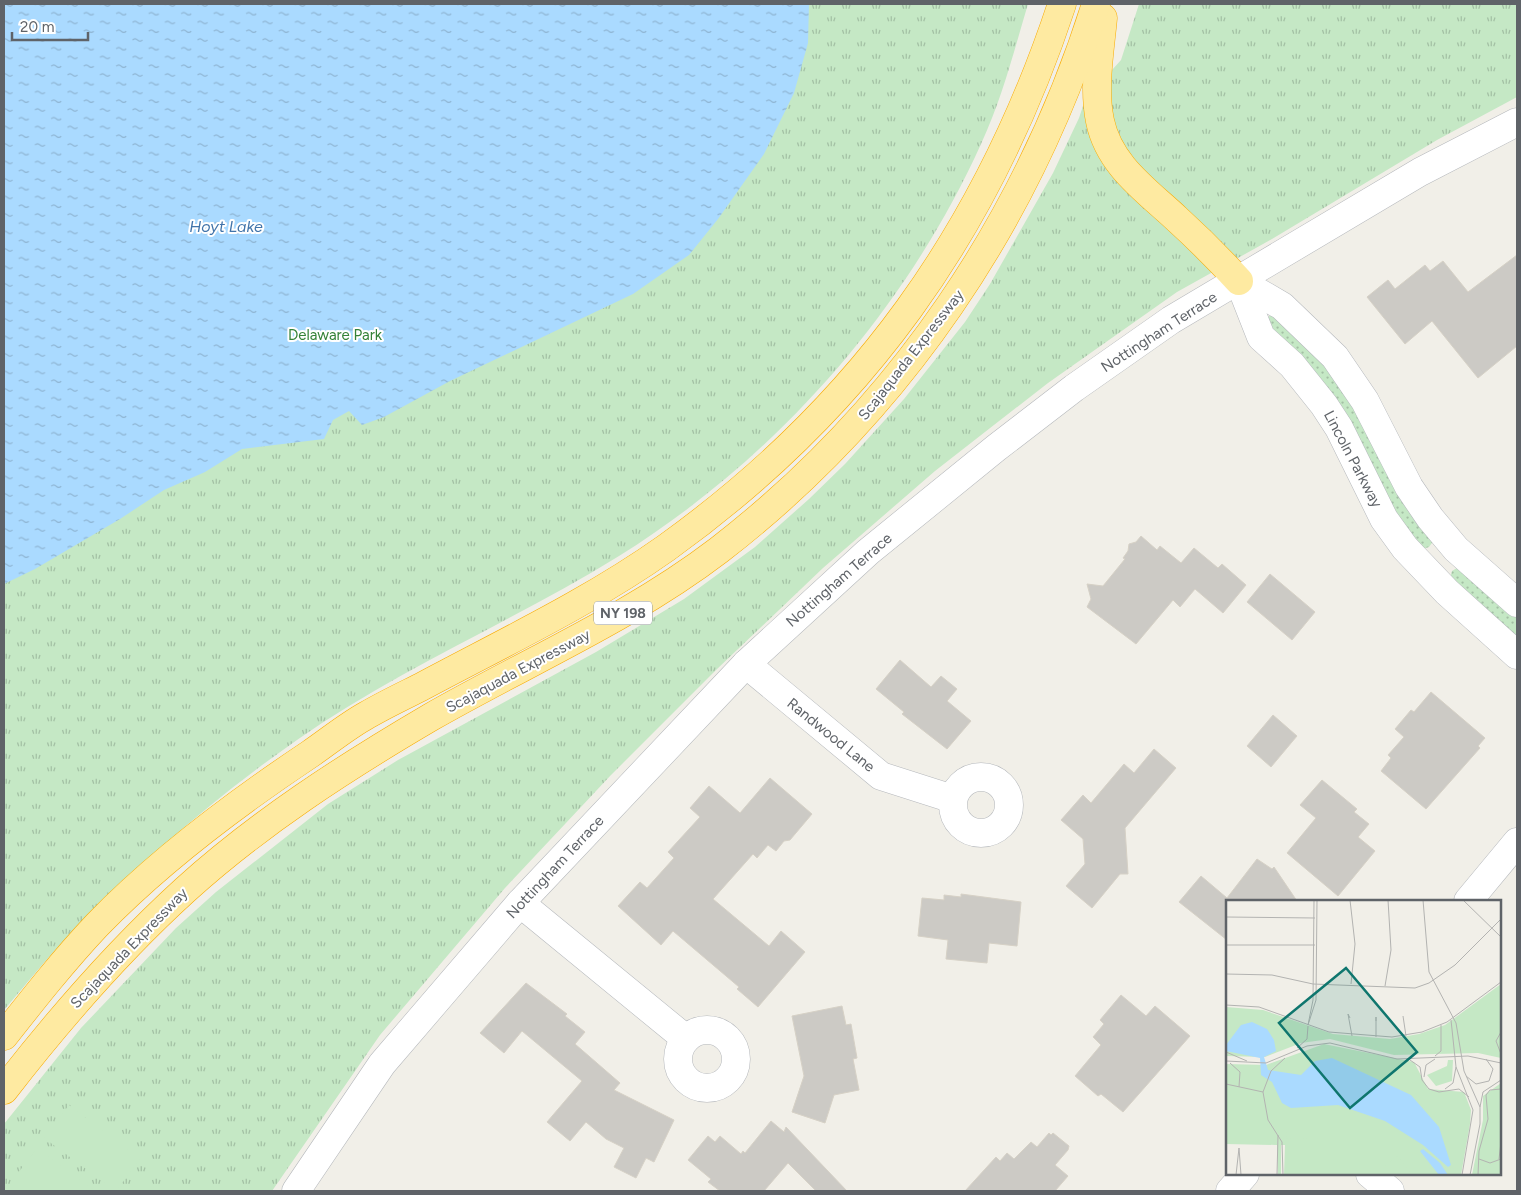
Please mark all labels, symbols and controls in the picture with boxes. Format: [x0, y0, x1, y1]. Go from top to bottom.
scale bar [12, 10, 89, 42]
text: 20 m [20, 18, 54, 36]
water label: Hoyt Lake [189, 217, 263, 236]
street label: Scajaquada Expressway [854, 286, 968, 424]
street label: Nottingham Terrace [1098, 288, 1220, 376]
park label: Delaware Park [288, 326, 383, 344]
street label: Lincoln Parkway [1320, 407, 1386, 511]
street label: Nottingham Terrace [782, 529, 896, 631]
road number: NY 198 [594, 602, 652, 624]
street label: Scajaquada Expressway [443, 625, 593, 717]
street label: Randwood Lane [783, 694, 879, 776]
street label: Nottingham Terrace [503, 812, 607, 922]
street label: Scajaquada Expressway [67, 884, 191, 1012]
inset map [1226, 900, 1501, 1175]

